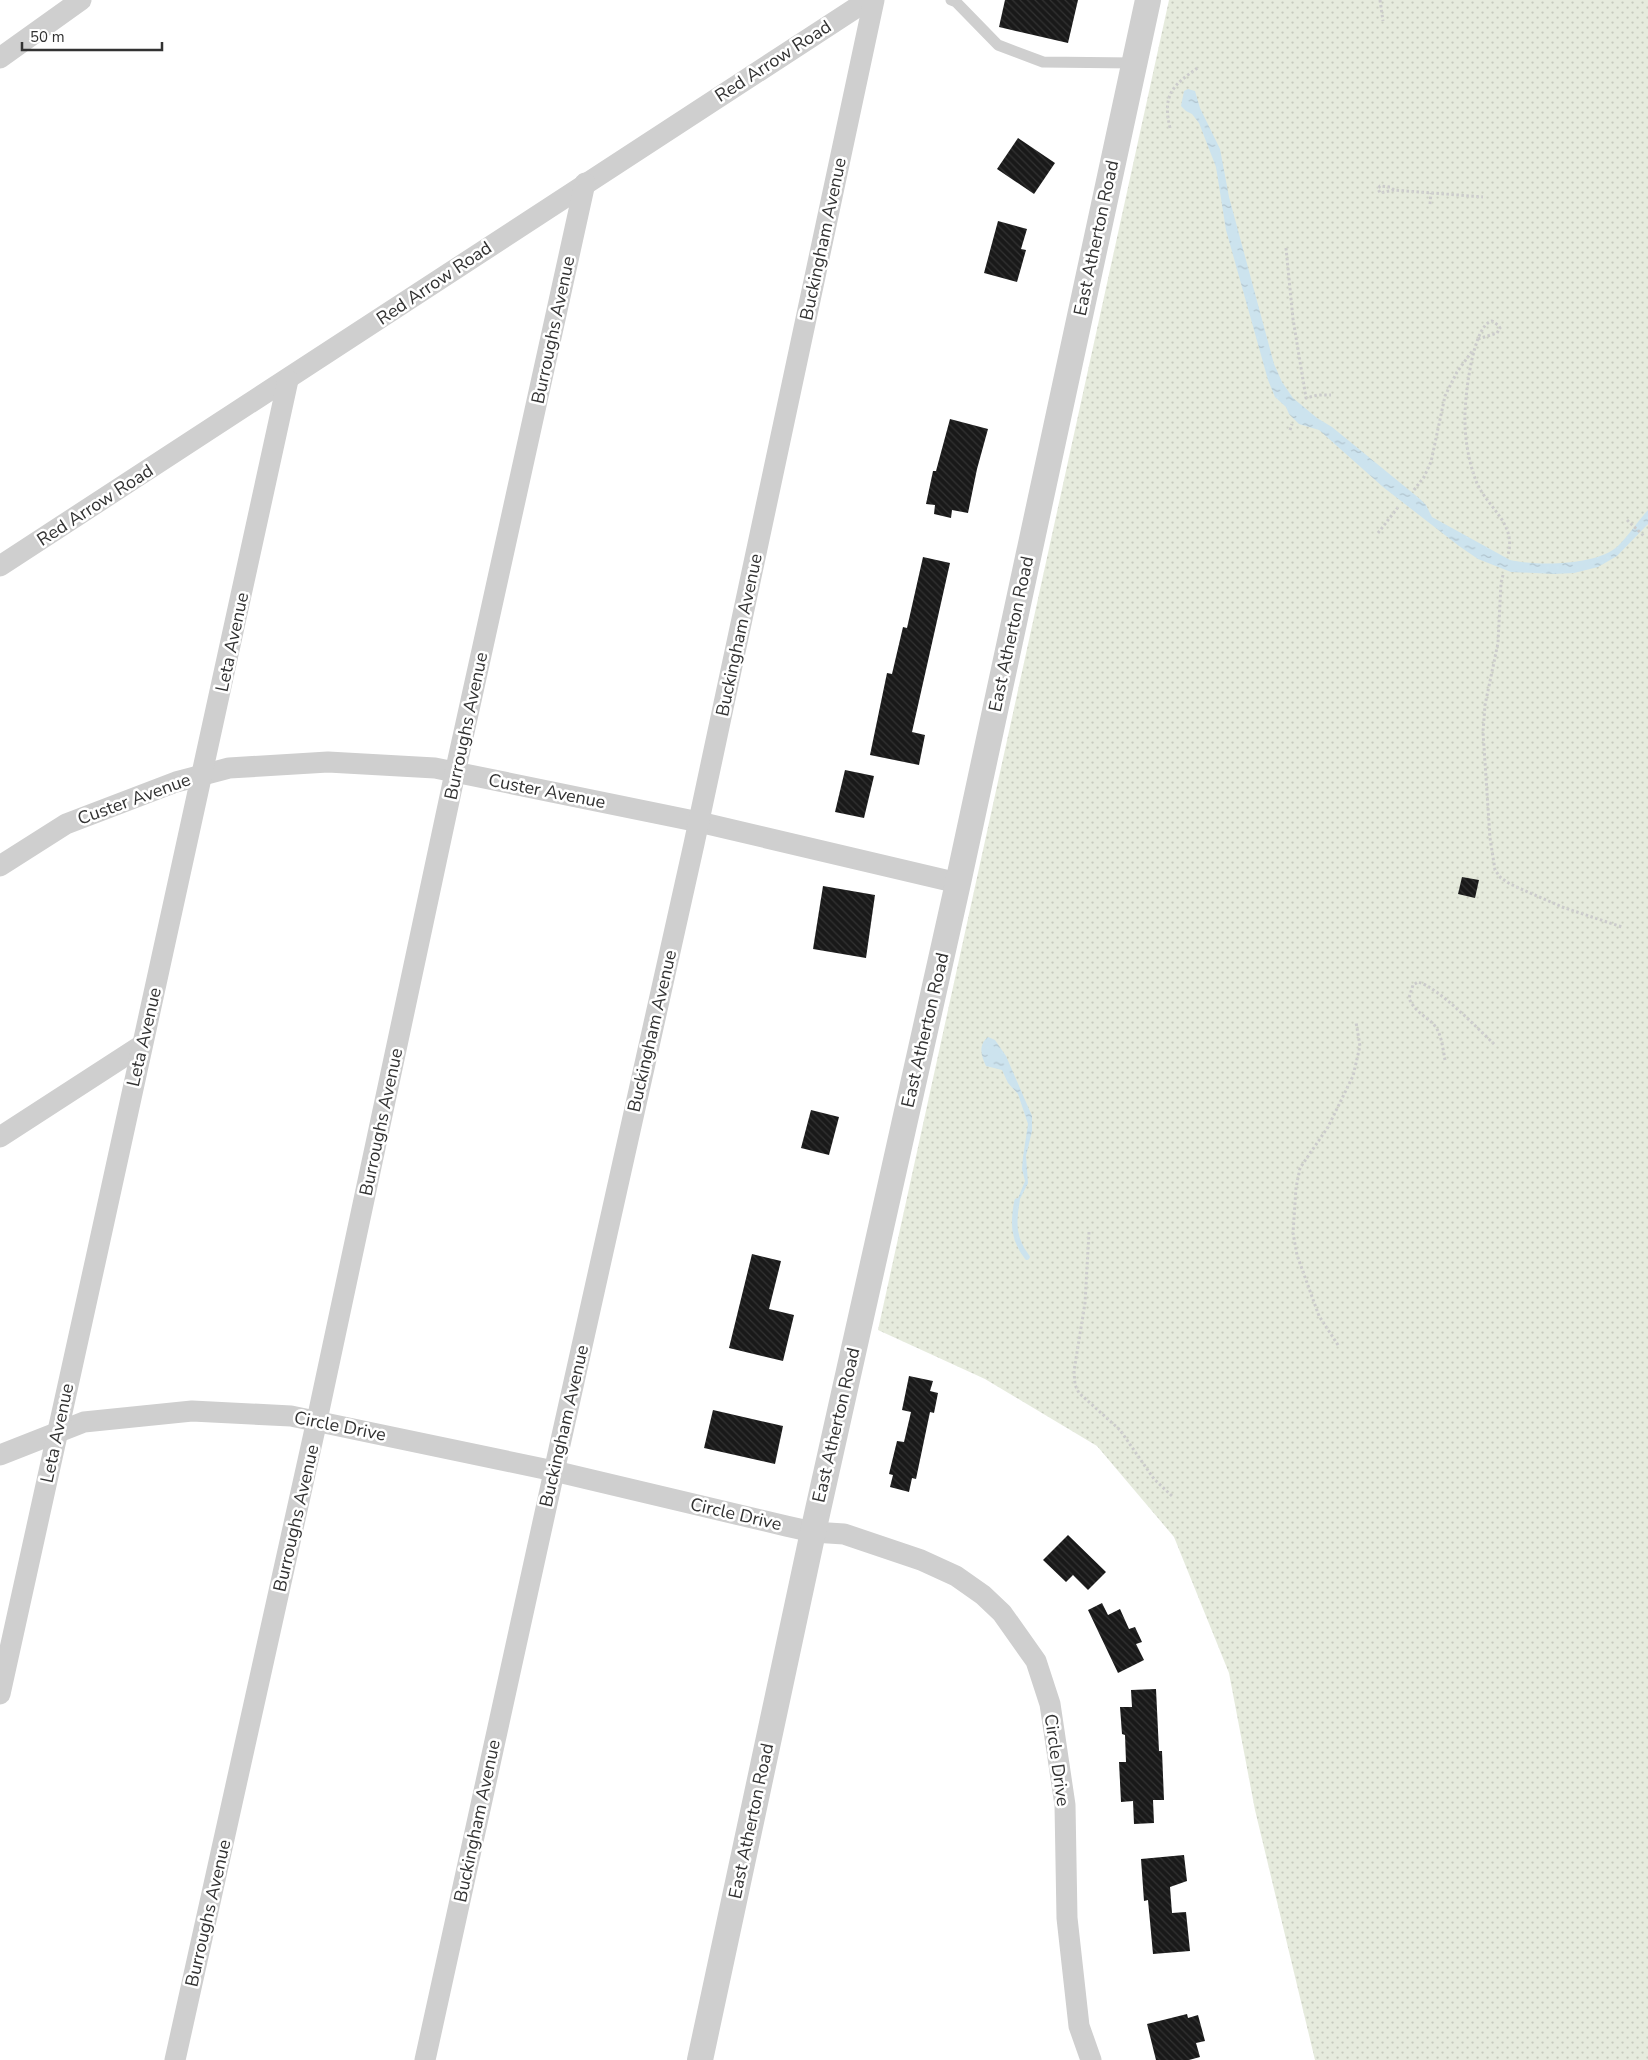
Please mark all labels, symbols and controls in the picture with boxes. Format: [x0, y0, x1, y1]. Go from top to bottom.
street label: Red Arrow Road [710, 14, 836, 108]
scale bar [22, 20, 162, 52]
text: 50 m [30, 27, 65, 47]
street label: Buckingham Avenue [794, 156, 852, 322]
street label: East Atherton Road [1068, 158, 1124, 318]
street label: Red Arrow Road [372, 236, 496, 330]
street label: Burroughs Avenue [526, 254, 580, 406]
street label: Red Arrow Road [32, 458, 158, 552]
street label: Buckingham Avenue [710, 552, 768, 718]
street label: East Atherton Road [983, 554, 1039, 714]
street label: Leta Avenue [210, 590, 254, 694]
street label: Burroughs Avenue [439, 650, 493, 802]
street label: Custer Avenue [74, 767, 194, 831]
street label: Custer Avenue [486, 768, 608, 814]
street label: Buckingham Avenue [622, 948, 682, 1114]
street label: East Atherton Road [896, 950, 954, 1110]
street label: Leta Avenue [121, 985, 167, 1089]
street label: Burroughs Avenue [354, 1046, 408, 1198]
street label: Buckingham Avenue [534, 1343, 594, 1509]
street label: East Atherton Road [807, 1345, 865, 1505]
street label: Leta Avenue [35, 1381, 79, 1485]
street label: Circle Drive [292, 1405, 388, 1447]
street label: Burroughs Avenue [267, 1442, 325, 1594]
street label: Circle Drive [688, 1492, 784, 1536]
street label: Circle Drive [1039, 1712, 1075, 1808]
street label: Buckingham Avenue [448, 1738, 506, 1904]
street label: East Atherton Road [723, 1741, 779, 1901]
street label: Burroughs Avenue [179, 1837, 237, 1989]

